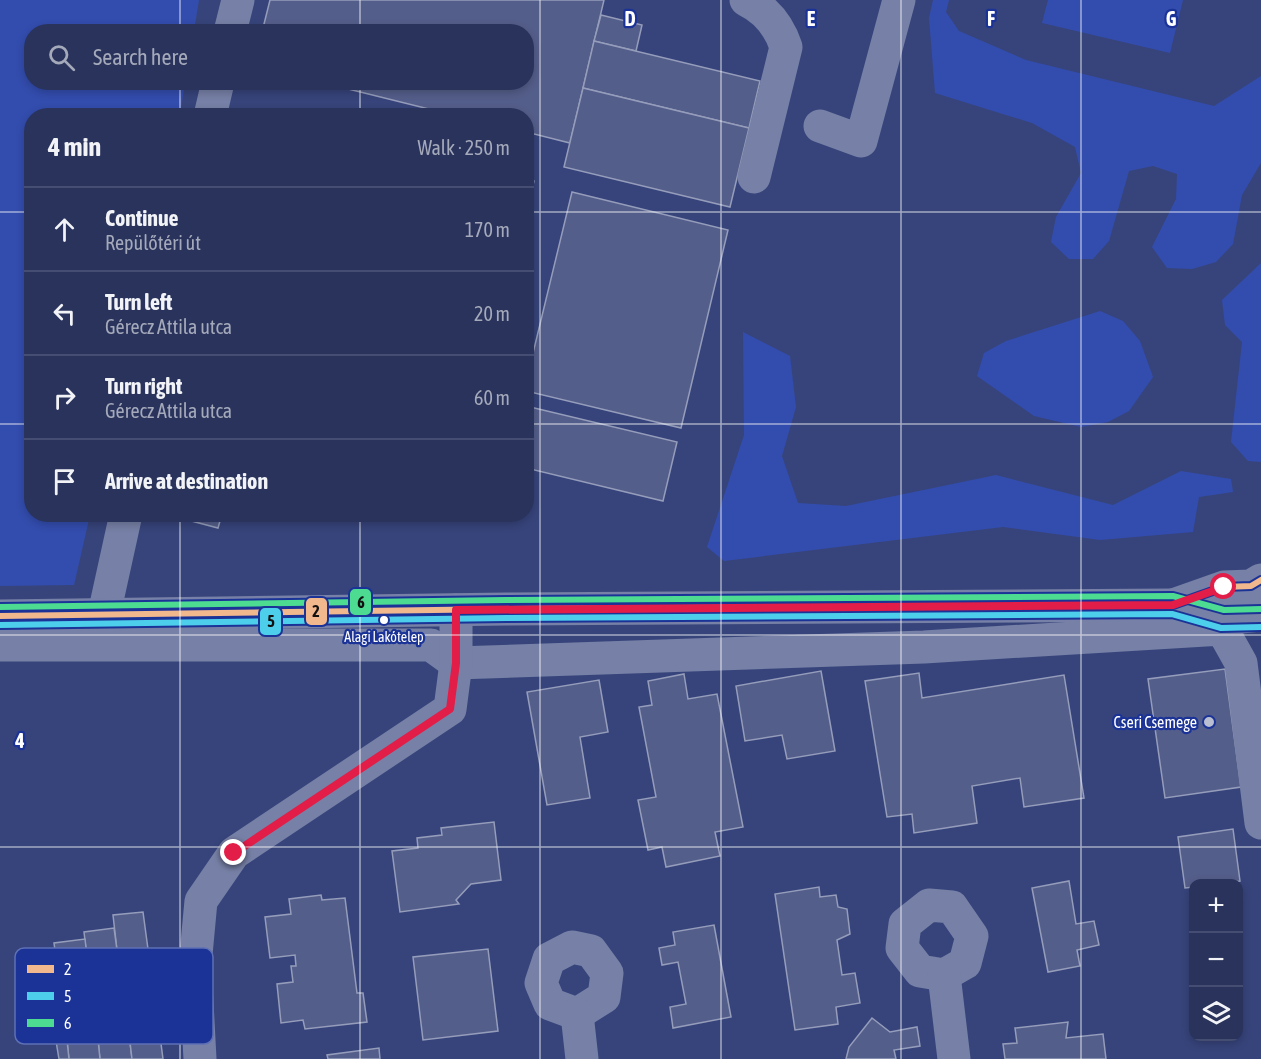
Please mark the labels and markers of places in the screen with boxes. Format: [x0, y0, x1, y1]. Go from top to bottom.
marker: Alagi Lakótelep [378, 614, 390, 626]
place label: Alagi Lakótelep [344, 629, 424, 645]
place label: Cseri Csemege [1114, 713, 1197, 732]
marker: Cseri Csemege [1202, 715, 1216, 729]

